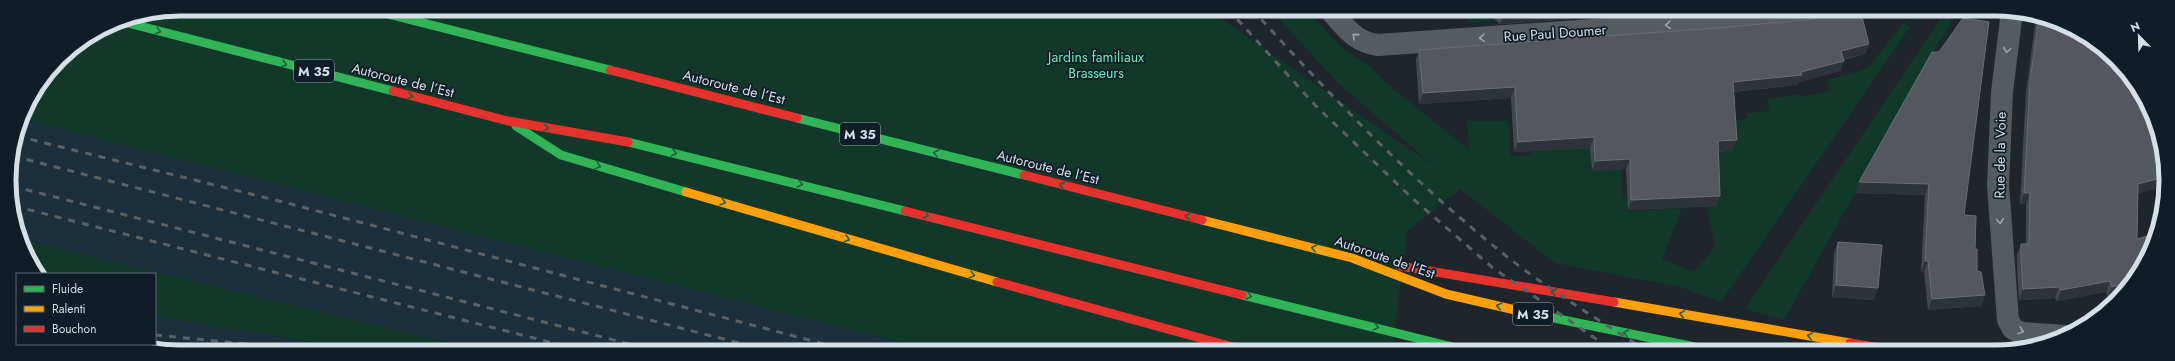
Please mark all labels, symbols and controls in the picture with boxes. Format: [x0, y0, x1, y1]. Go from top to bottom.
north arrow [2119, 16, 2159, 56]
text: N [2128, 18, 2142, 36]
street label: Rue Paul Doumer [1503, 19, 1607, 47]
one-way arrow [1665, 20, 1671, 29]
one-way arrow [154, 26, 161, 35]
one-way arrow [1352, 34, 1360, 41]
one-way arrow [1479, 34, 1485, 43]
park label: Jardins familiaux Brasseurs [1046, 47, 1144, 83]
one-way arrow [2003, 47, 2012, 53]
street label: Autoroute de l’Est [350, 58, 457, 103]
one-way arrow [281, 59, 287, 67]
road number: M 35 [294, 60, 334, 82]
street label: Autoroute de l’Est [681, 65, 788, 110]
one-way arrow [406, 91, 413, 100]
street label: Rue de la Voie [1989, 111, 2011, 199]
one-way arrow [543, 123, 549, 132]
road number: M 35 [840, 123, 880, 145]
street label: Autoroute de l’Est [995, 145, 1102, 190]
one-way arrow [671, 148, 677, 156]
one-way arrow [932, 149, 939, 157]
one-way arrow [594, 161, 601, 170]
one-way arrow [797, 179, 803, 187]
one-way arrow [1058, 181, 1065, 189]
one-way arrow [719, 197, 726, 206]
one-way arrow [923, 210, 930, 218]
one-way arrow [1184, 213, 1191, 221]
one-way arrow [1996, 218, 2005, 224]
street label: Autoroute de l’Est [1332, 230, 1438, 284]
one-way arrow [844, 234, 851, 243]
one-way arrow [1311, 244, 1318, 253]
one-way arrow [969, 270, 976, 279]
legend [16, 273, 156, 345]
text: Fluide [52, 280, 83, 298]
one-way arrow [1551, 288, 1557, 297]
one-way arrow [1246, 291, 1253, 300]
text: Ralenti [52, 300, 86, 318]
one-way arrow [1496, 303, 1502, 311]
road number: M 35 [1513, 303, 1553, 325]
one-way arrow [1679, 310, 1685, 319]
text: Bouchon [52, 320, 96, 338]
one-way arrow [1372, 323, 1379, 331]
one-way arrow [2017, 326, 2024, 335]
one-way arrow [1623, 329, 1629, 338]
one-way arrow [1807, 332, 1813, 341]

